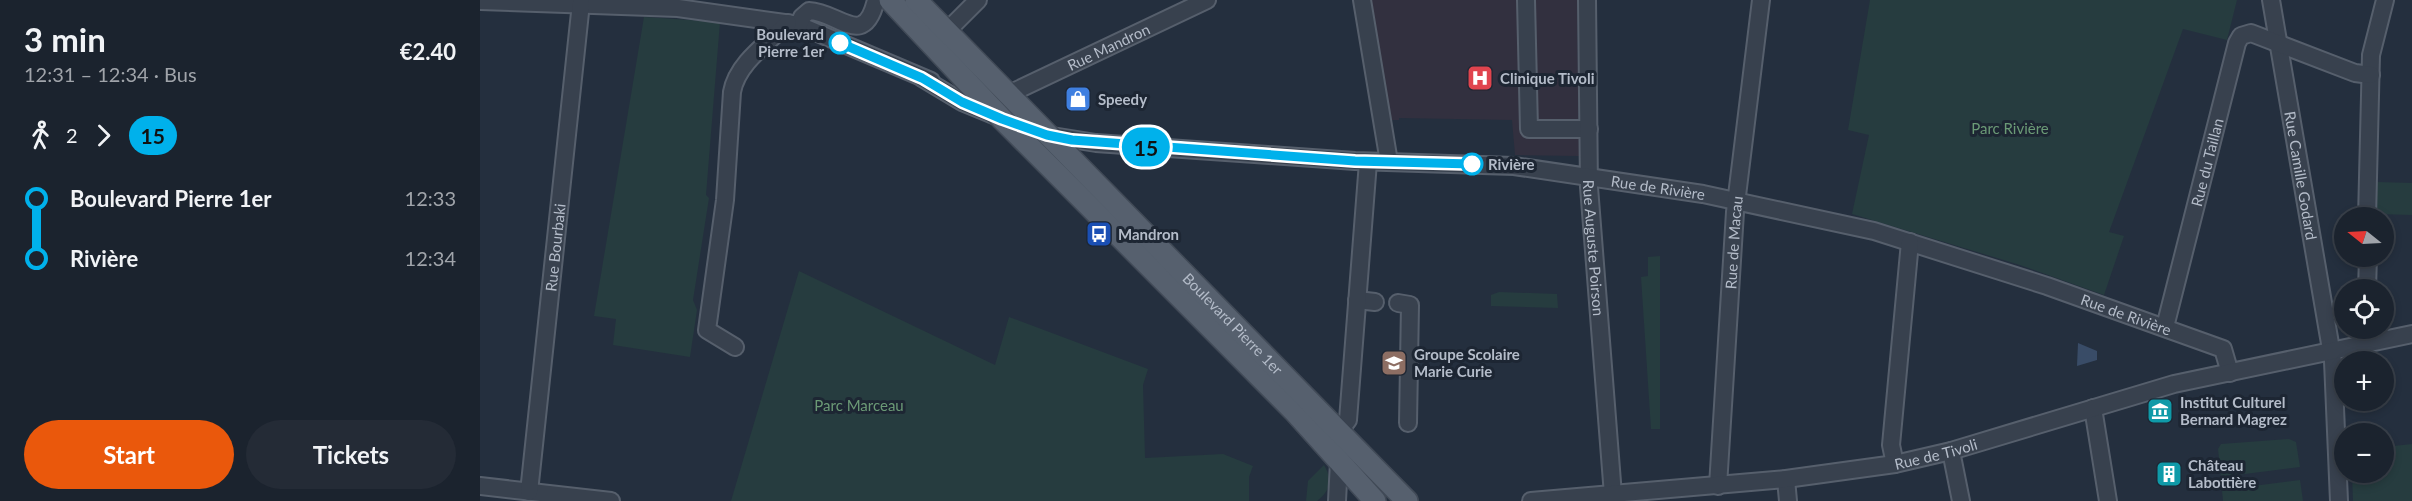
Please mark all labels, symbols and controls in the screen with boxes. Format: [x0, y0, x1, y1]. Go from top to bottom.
text: 3 min [24, 19, 106, 59]
street label: Rue Mandron [1064, 20, 1153, 74]
place label: Boulevard Pierre 1er [756, 25, 824, 60]
marker: Boulevard Pierre 1er [829, 32, 851, 54]
text: €2.40 [400, 38, 456, 65]
text: 12:31 – 12:34 · Bus [24, 62, 197, 86]
hospital icon: Clinique Tivoli [1465, 63, 1495, 93]
place label: Clinique Tivoli [1500, 69, 1595, 87]
shop icon: Speedy [1063, 84, 1093, 114]
place label: Speedy [1098, 90, 1147, 108]
street label: Rue Camille Godard [2281, 110, 2321, 241]
street label: Rue du Taillan [2187, 116, 2227, 208]
icon: walk [24, 119, 57, 152]
icon: forward [87, 119, 120, 152]
park label: Parc Rivière [1971, 119, 2049, 137]
text: 2 [66, 123, 78, 147]
text: 15 [141, 123, 165, 148]
line badge: 15 [1119, 128, 1173, 166]
text: 15 [1134, 135, 1158, 160]
marker: Rivière [1461, 153, 1483, 175]
place label: Rivière [1488, 155, 1534, 173]
street label: Rue de Rivière [1610, 172, 1706, 203]
street label: Rue Auguste Poirson [1580, 180, 1608, 317]
text: Boulevard Pierre 1er [70, 185, 271, 212]
text: 12:33 [405, 186, 456, 210]
street label: Rue de Macau [1721, 195, 1746, 290]
street label: Rue Bourbaki [541, 203, 569, 292]
north arrow [2334, 207, 2394, 267]
map controls [2334, 207, 2394, 483]
bus stop icon: Mandron [1084, 219, 1114, 249]
place label: Mandron [1118, 225, 1179, 243]
text: Rivière [70, 245, 138, 272]
text: 12:34 [405, 246, 456, 270]
street label: Boulevard Pierre 1er [1179, 269, 1287, 379]
button: locate [2334, 279, 2394, 339]
street label: Rue de Rivière [2079, 290, 2174, 339]
place label: Groupe Scolaire Marie Curie [1414, 345, 1520, 380]
school or university icon: Groupe Scolaire Marie Curie [1379, 348, 1409, 378]
button: + [2334, 351, 2394, 411]
place label: Institut Culturel Bernard Magrez [2180, 393, 2287, 428]
park label: Parc Marceau [814, 396, 904, 414]
museum icon: Institut Culturel Bernard Magrez [2145, 396, 2175, 426]
button: Start [24, 420, 234, 489]
button: Tickets [246, 420, 456, 489]
button: − [2334, 423, 2394, 483]
street label: Rue de Tivoli [1893, 435, 1979, 473]
place label: Château Labottière [2188, 456, 2256, 491]
building icon: Château Labottière [2154, 459, 2184, 489]

